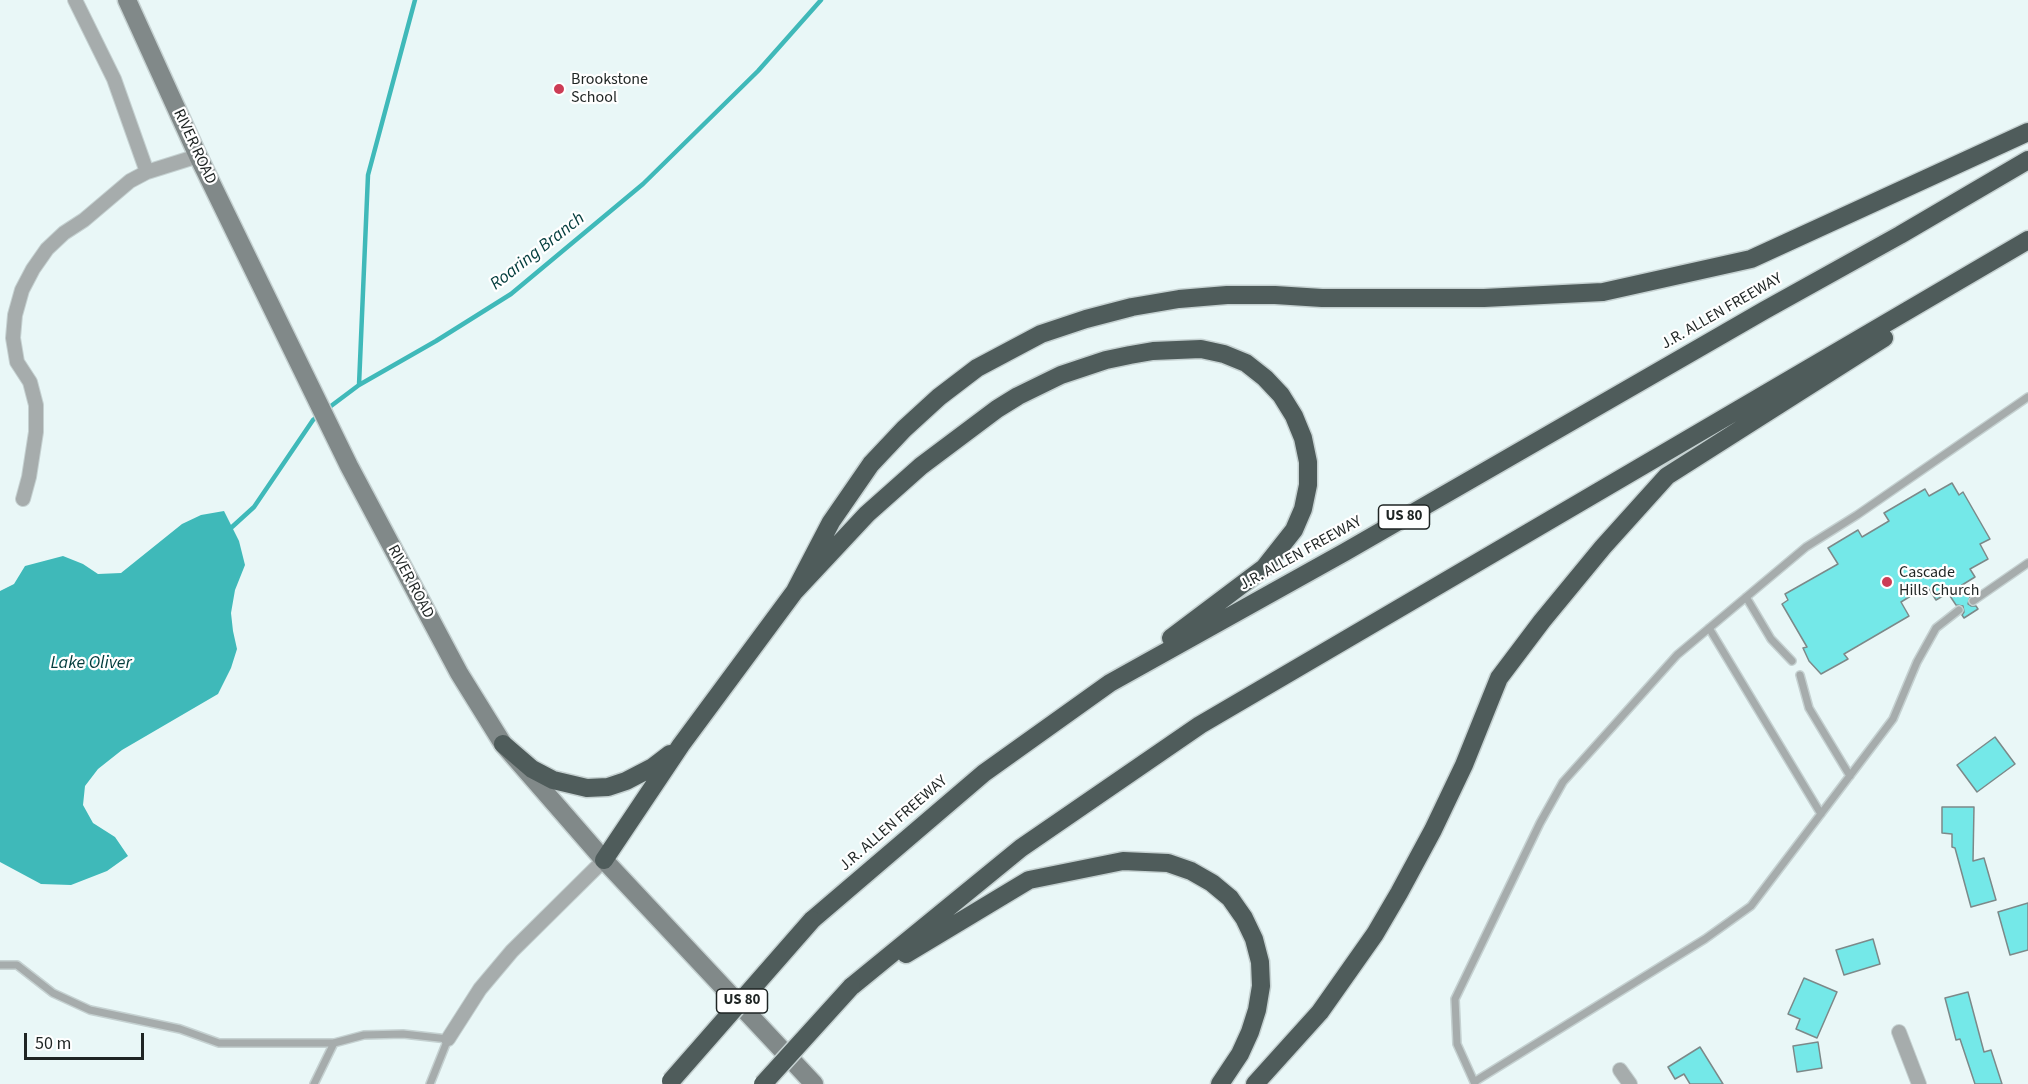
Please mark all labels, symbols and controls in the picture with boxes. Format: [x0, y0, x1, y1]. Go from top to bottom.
place label: Brookstone School [571, 70, 648, 108]
marker: Brookstone School [552, 82, 566, 96]
street label: RIVER ROAD [168, 107, 220, 187]
water label: Roaring Branch [486, 208, 590, 296]
street label: J.R. ALLEN FREEWAY [1658, 270, 1786, 354]
road number: US 80 [1378, 505, 1430, 529]
street label: J.R. ALLEN FREEWAY [1237, 513, 1365, 595]
street label: RIVER ROAD [383, 542, 437, 622]
place label: Cascade Hills Church [1899, 563, 1979, 601]
marker: Cascade Hills Church [1880, 575, 1894, 589]
water label: Lake Oliver [50, 653, 132, 675]
street label: J.R. ALLEN FREEWAY [836, 772, 952, 876]
road number: US 80 [716, 989, 768, 1013]
scale bar [27, 1021, 147, 1059]
text: 50 m [35, 1031, 71, 1056]

